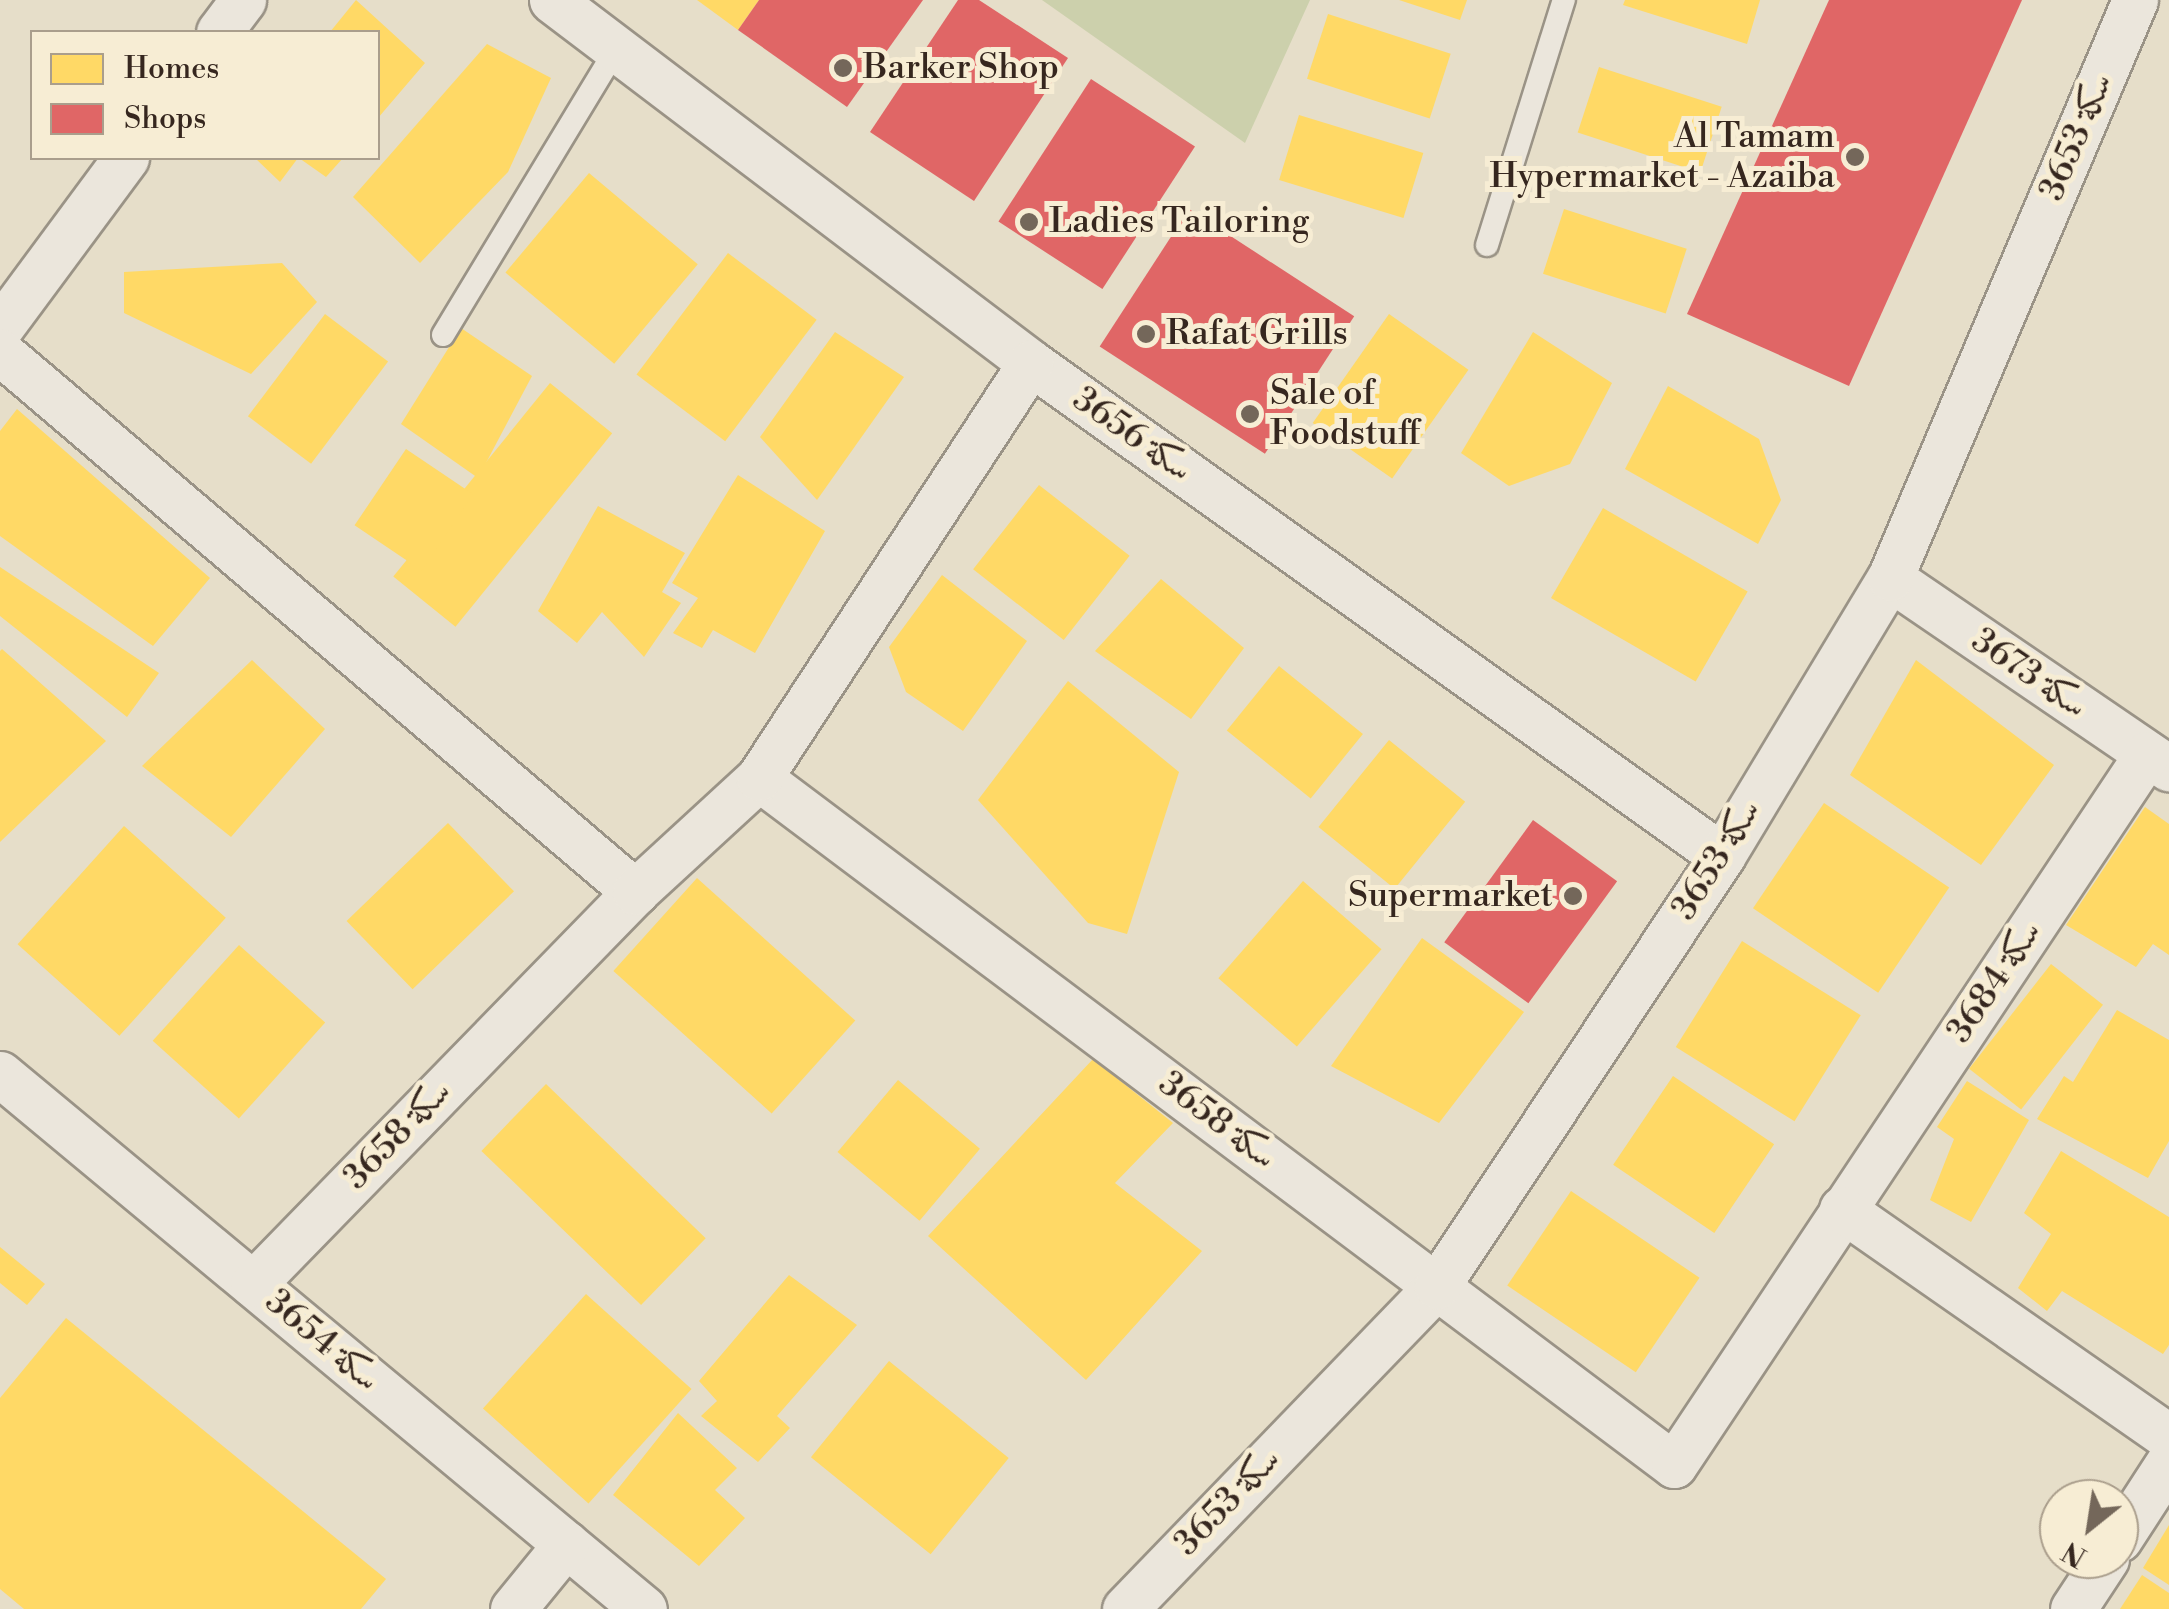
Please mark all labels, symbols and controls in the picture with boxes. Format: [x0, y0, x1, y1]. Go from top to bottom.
legend [30, 30, 380, 160]
place label: Barker Shop [863, 47, 1059, 89]
text: Homes [124, 50, 219, 88]
marker: Barker Shop [832, 57, 854, 79]
street label: سكة 3653 [2031, 67, 2123, 207]
text: Shops [124, 100, 206, 138]
place label: Al Tamam Hypermarket - Azaiba [1490, 116, 1835, 198]
marker: Al Tamam Hypermarket - Azaiba [1844, 146, 1866, 168]
place label: Ladies Tailoring [1049, 201, 1310, 243]
marker: Ladies Tailoring [1018, 211, 1040, 233]
place label: Rafat Grills [1166, 313, 1348, 355]
marker: Rafat Grills [1135, 323, 1157, 345]
place label: Sale of Foodstuff [1270, 373, 1420, 455]
street label: سكة 3656 [1064, 379, 1200, 491]
marker: Sale of Foodstuff [1239, 403, 1261, 425]
street label: سكة 3673 [1963, 620, 2095, 728]
street label: سكة 3653 [1664, 792, 1770, 928]
place label: Supermarket [1348, 875, 1553, 917]
marker: Supermarket [1562, 885, 1584, 907]
street label: سكة 3684 [1939, 913, 2051, 1051]
street label: سكة 3658 [1150, 1063, 1284, 1179]
street label: سكة 3658 [336, 1071, 460, 1199]
street label: سكة 3654 [256, 1281, 388, 1401]
street label: سكة 3653 [1166, 1439, 1290, 1565]
north arrow [2039, 1479, 2139, 1579]
text: N [2056, 1533, 2093, 1574]

